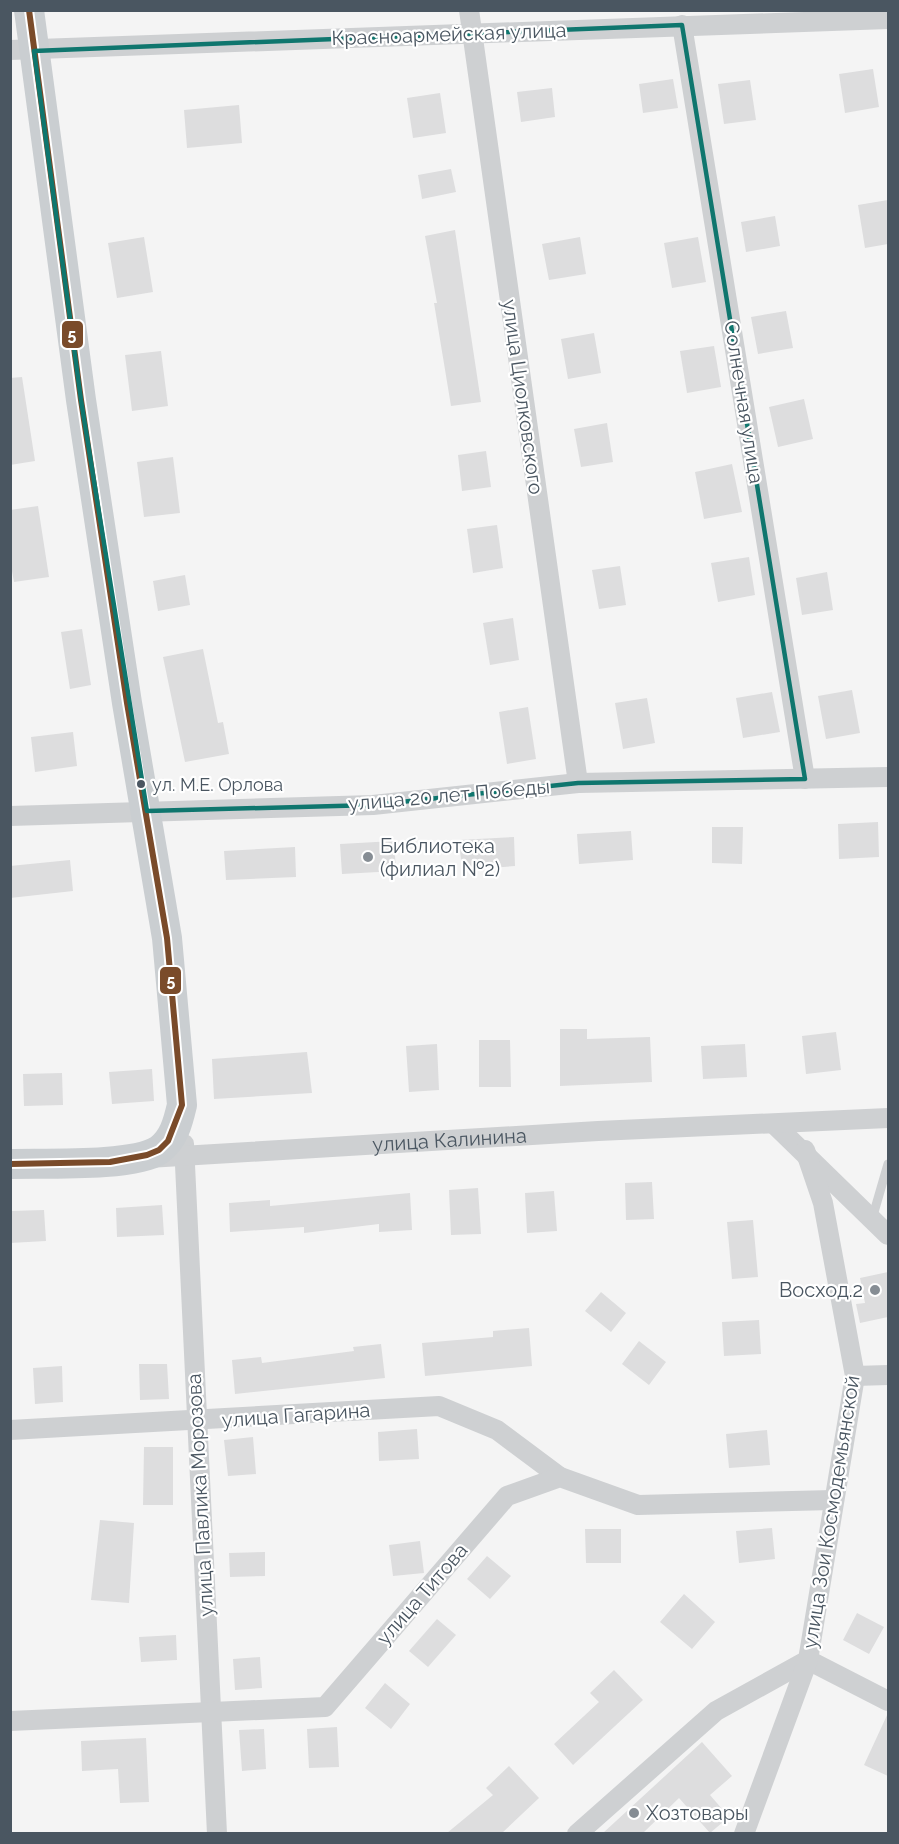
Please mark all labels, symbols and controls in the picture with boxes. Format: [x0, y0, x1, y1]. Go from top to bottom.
street label: Красноармейская улица [331, 18, 567, 50]
street label: улица Циолковского [497, 298, 549, 496]
street label: Солнечная улица [719, 319, 769, 485]
line badge: 5 [61, 320, 84, 349]
text: 5 [68, 325, 77, 344]
place label: ул. М.Е. Орлова [152, 774, 283, 795]
street label: улица 20 лет Победы [347, 774, 551, 816]
marker: ул. М.Е. Орлова [135, 778, 147, 790]
place label: Библиотека (филиал №2) [380, 834, 500, 881]
marker: Библиотека (филиал №2) [361, 850, 375, 864]
line badge: 5 [159, 966, 182, 995]
text: 5 [167, 971, 176, 990]
street label: улица Калинина [372, 1123, 527, 1157]
place label: Восход.2 [779, 1278, 863, 1302]
marker: Восход.2 [868, 1283, 882, 1297]
street label: улица Павлика Морозова [182, 1373, 218, 1617]
street label: улица Зои Космодемьянской [798, 1374, 864, 1650]
street label: улица Гагарина [221, 1398, 371, 1432]
street label: улица Титова [371, 1538, 473, 1650]
place label: Хозтовары [646, 1801, 749, 1825]
marker: Хозтовары [627, 1806, 641, 1820]

